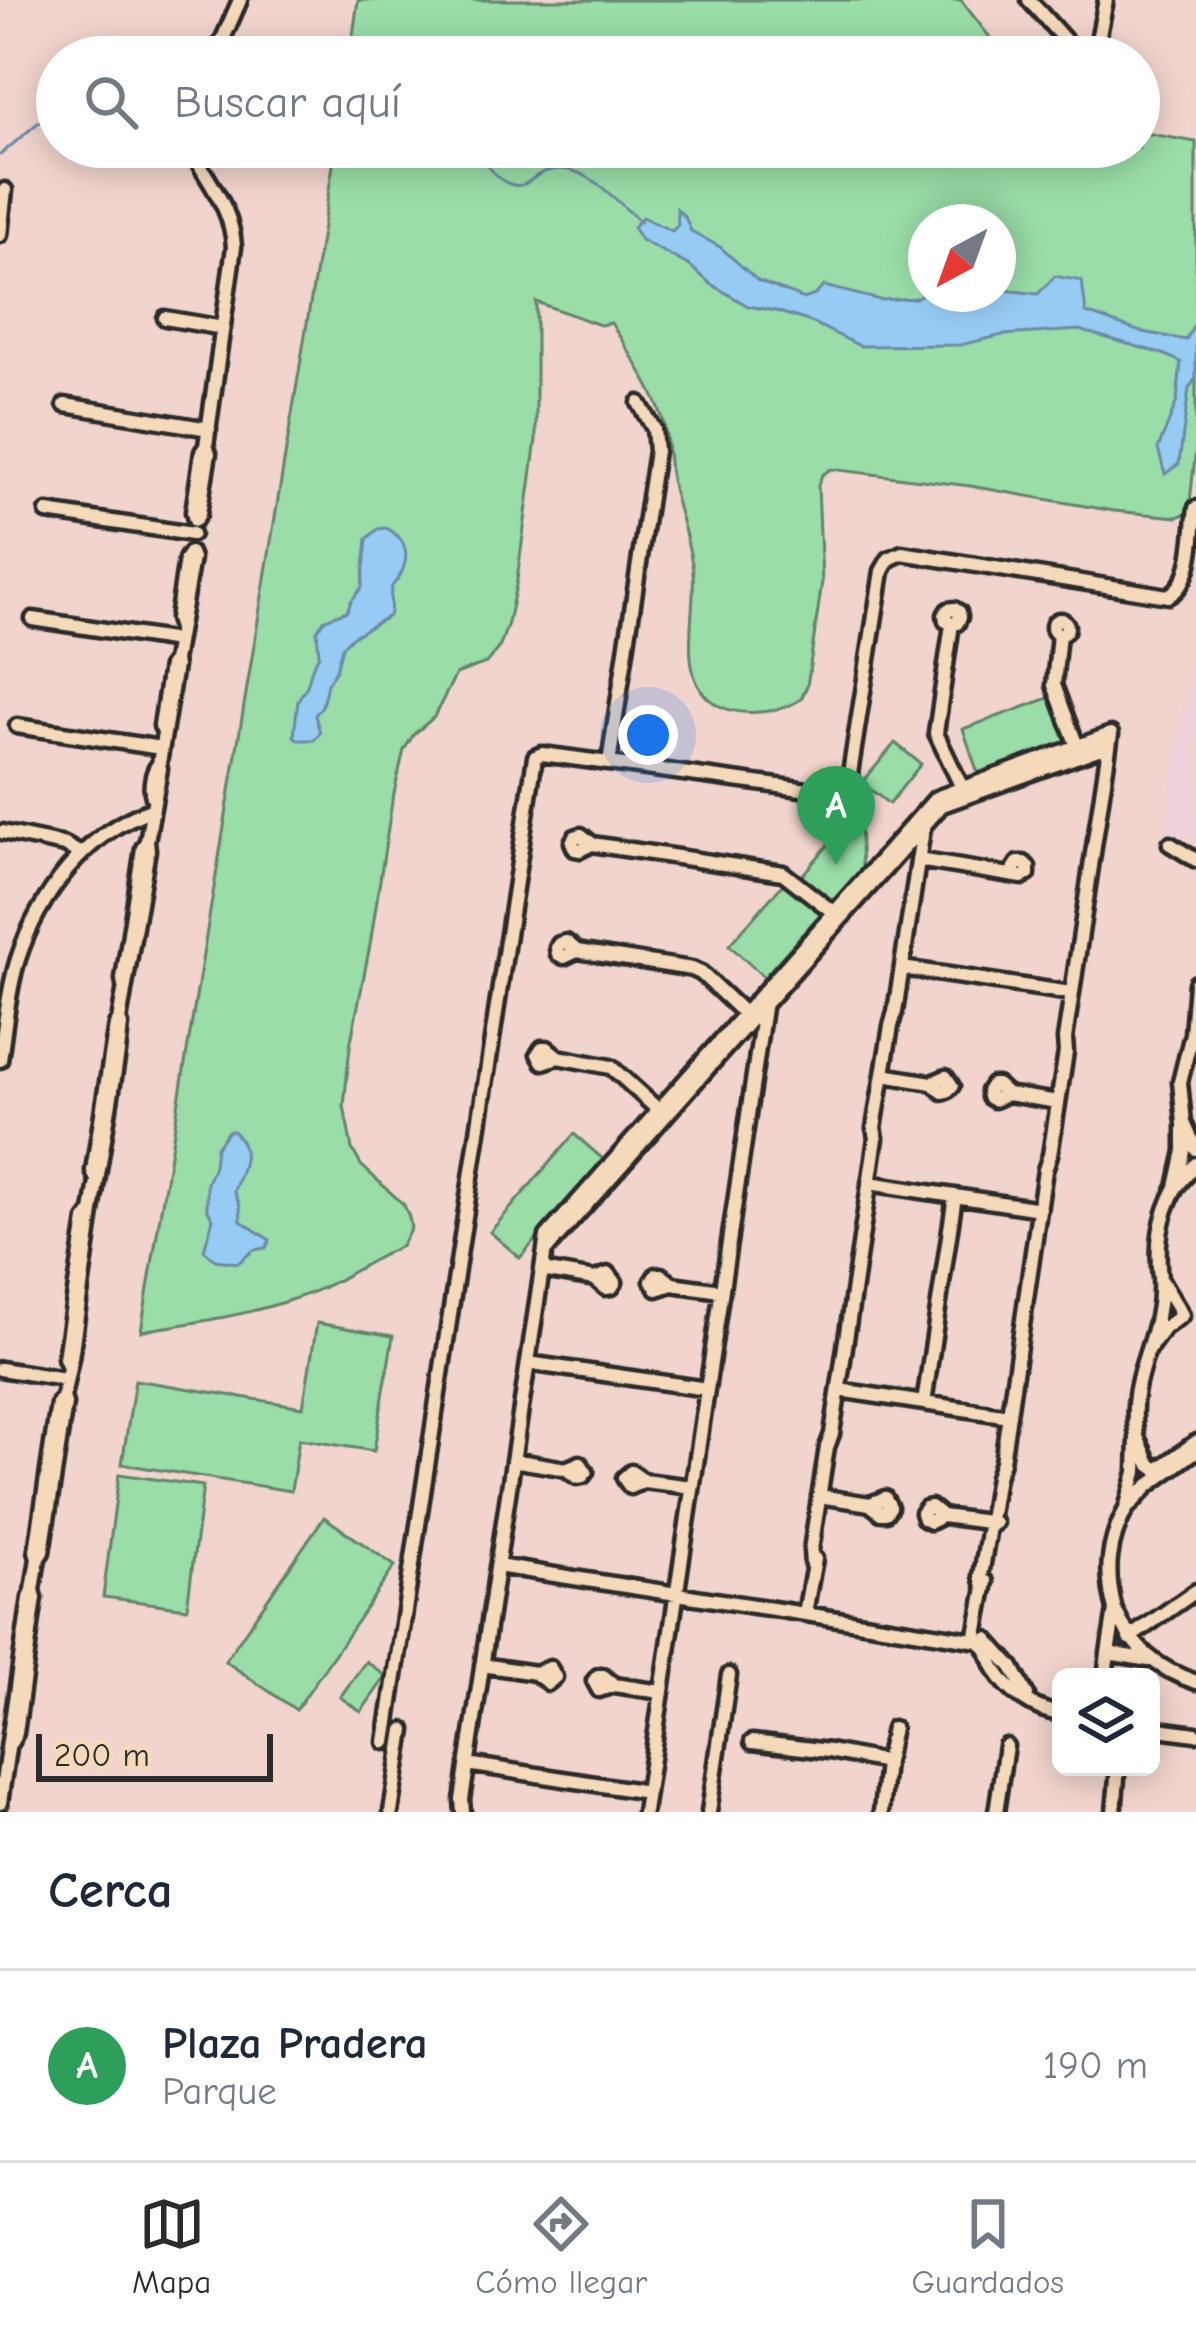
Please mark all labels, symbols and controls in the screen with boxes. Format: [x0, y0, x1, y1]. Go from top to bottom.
search box [36, 36, 1160, 168]
icon: search [78, 69, 144, 135]
text: Buscar aquí [174, 76, 401, 128]
north arrow [908, 204, 1016, 312]
your location [618, 705, 678, 765]
pin: A [797, 766, 875, 865]
map controls [1052, 1668, 1160, 1776]
button: layers [1052, 1668, 1160, 1776]
scale bar [36, 1728, 273, 1781]
text: 200 m [54, 1736, 150, 1774]
text: Cerca [48, 1861, 173, 1920]
text: Plaza Pradera [162, 2017, 428, 2069]
text: A [76, 2043, 98, 2088]
text: 190 m [1043, 2043, 1148, 2088]
text: Parque [162, 2069, 277, 2114]
tab: Mapa [132, 2191, 211, 2301]
tab: Cómo llegar [475, 2191, 647, 2301]
tab: Guardados [911, 2191, 1064, 2301]

